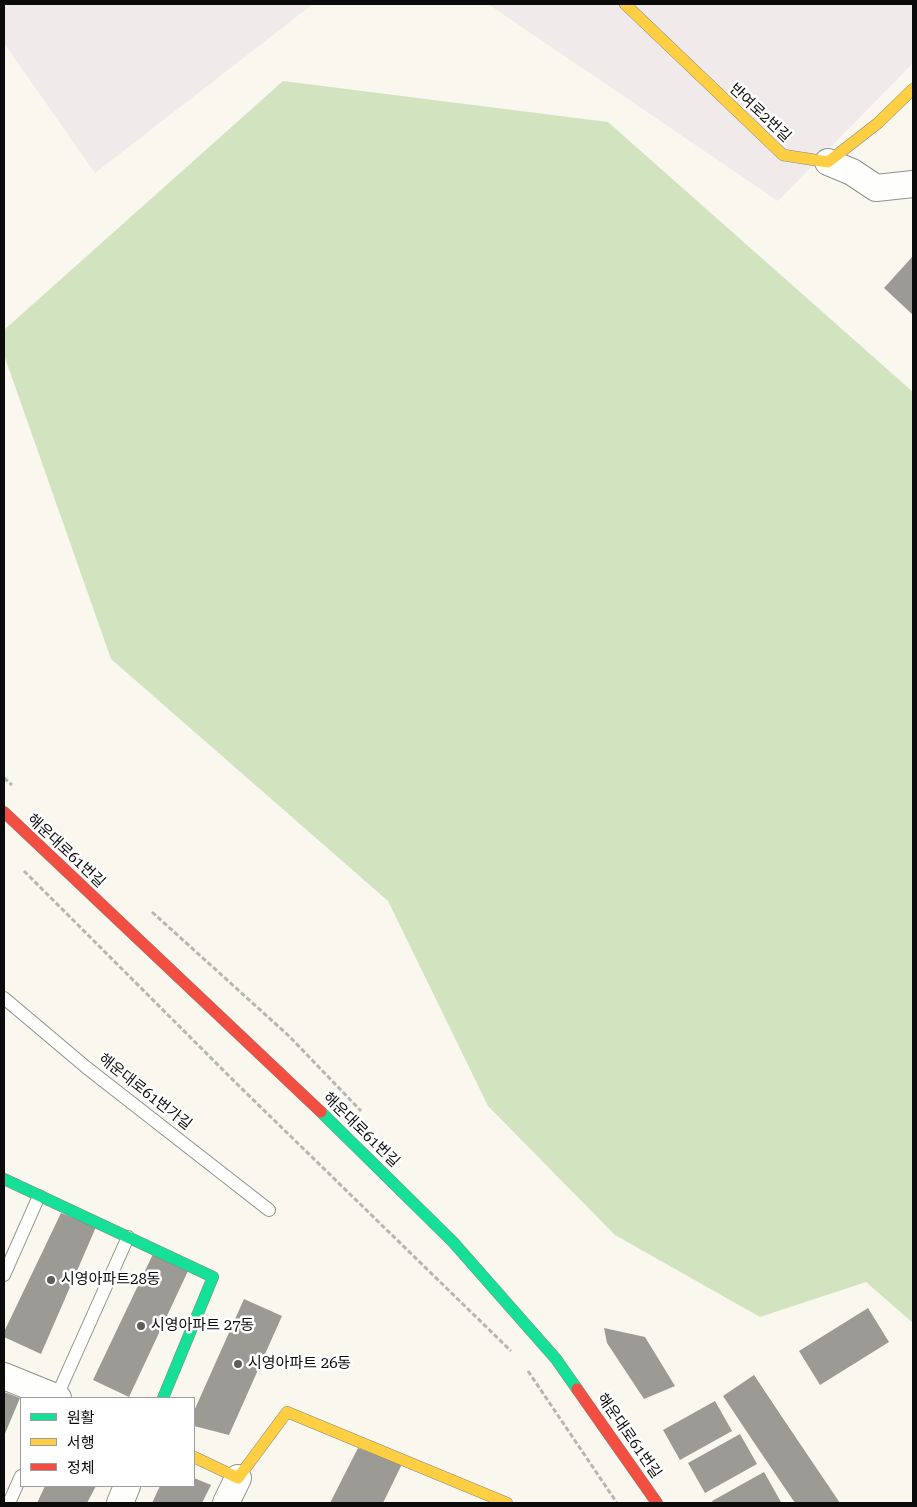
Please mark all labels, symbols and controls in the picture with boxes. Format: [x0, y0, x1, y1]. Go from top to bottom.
street label: 반여로2번길 [726, 80, 794, 146]
street label: 해운대로61번길 [23, 810, 109, 892]
street label: 해운대로61번가길 [95, 1050, 195, 1134]
street label: 해운대로61번길 [319, 1089, 403, 1171]
place label: 시영아파트28동 [61, 1271, 161, 1289]
marker: 시영아파트28동 [45, 1274, 57, 1286]
place label: 시영아파트 27동 [151, 1317, 254, 1335]
marker: 시영아파트 27동 [135, 1320, 147, 1332]
place label: 시영아파트 26동 [248, 1355, 351, 1373]
marker: 시영아파트 26동 [232, 1358, 244, 1370]
street label: 해운대로61번길 [593, 1390, 665, 1482]
legend [20, 1397, 195, 1487]
text: 원활 [67, 1409, 95, 1427]
text: 서행 [67, 1434, 95, 1452]
text: 정체 [67, 1459, 95, 1477]

